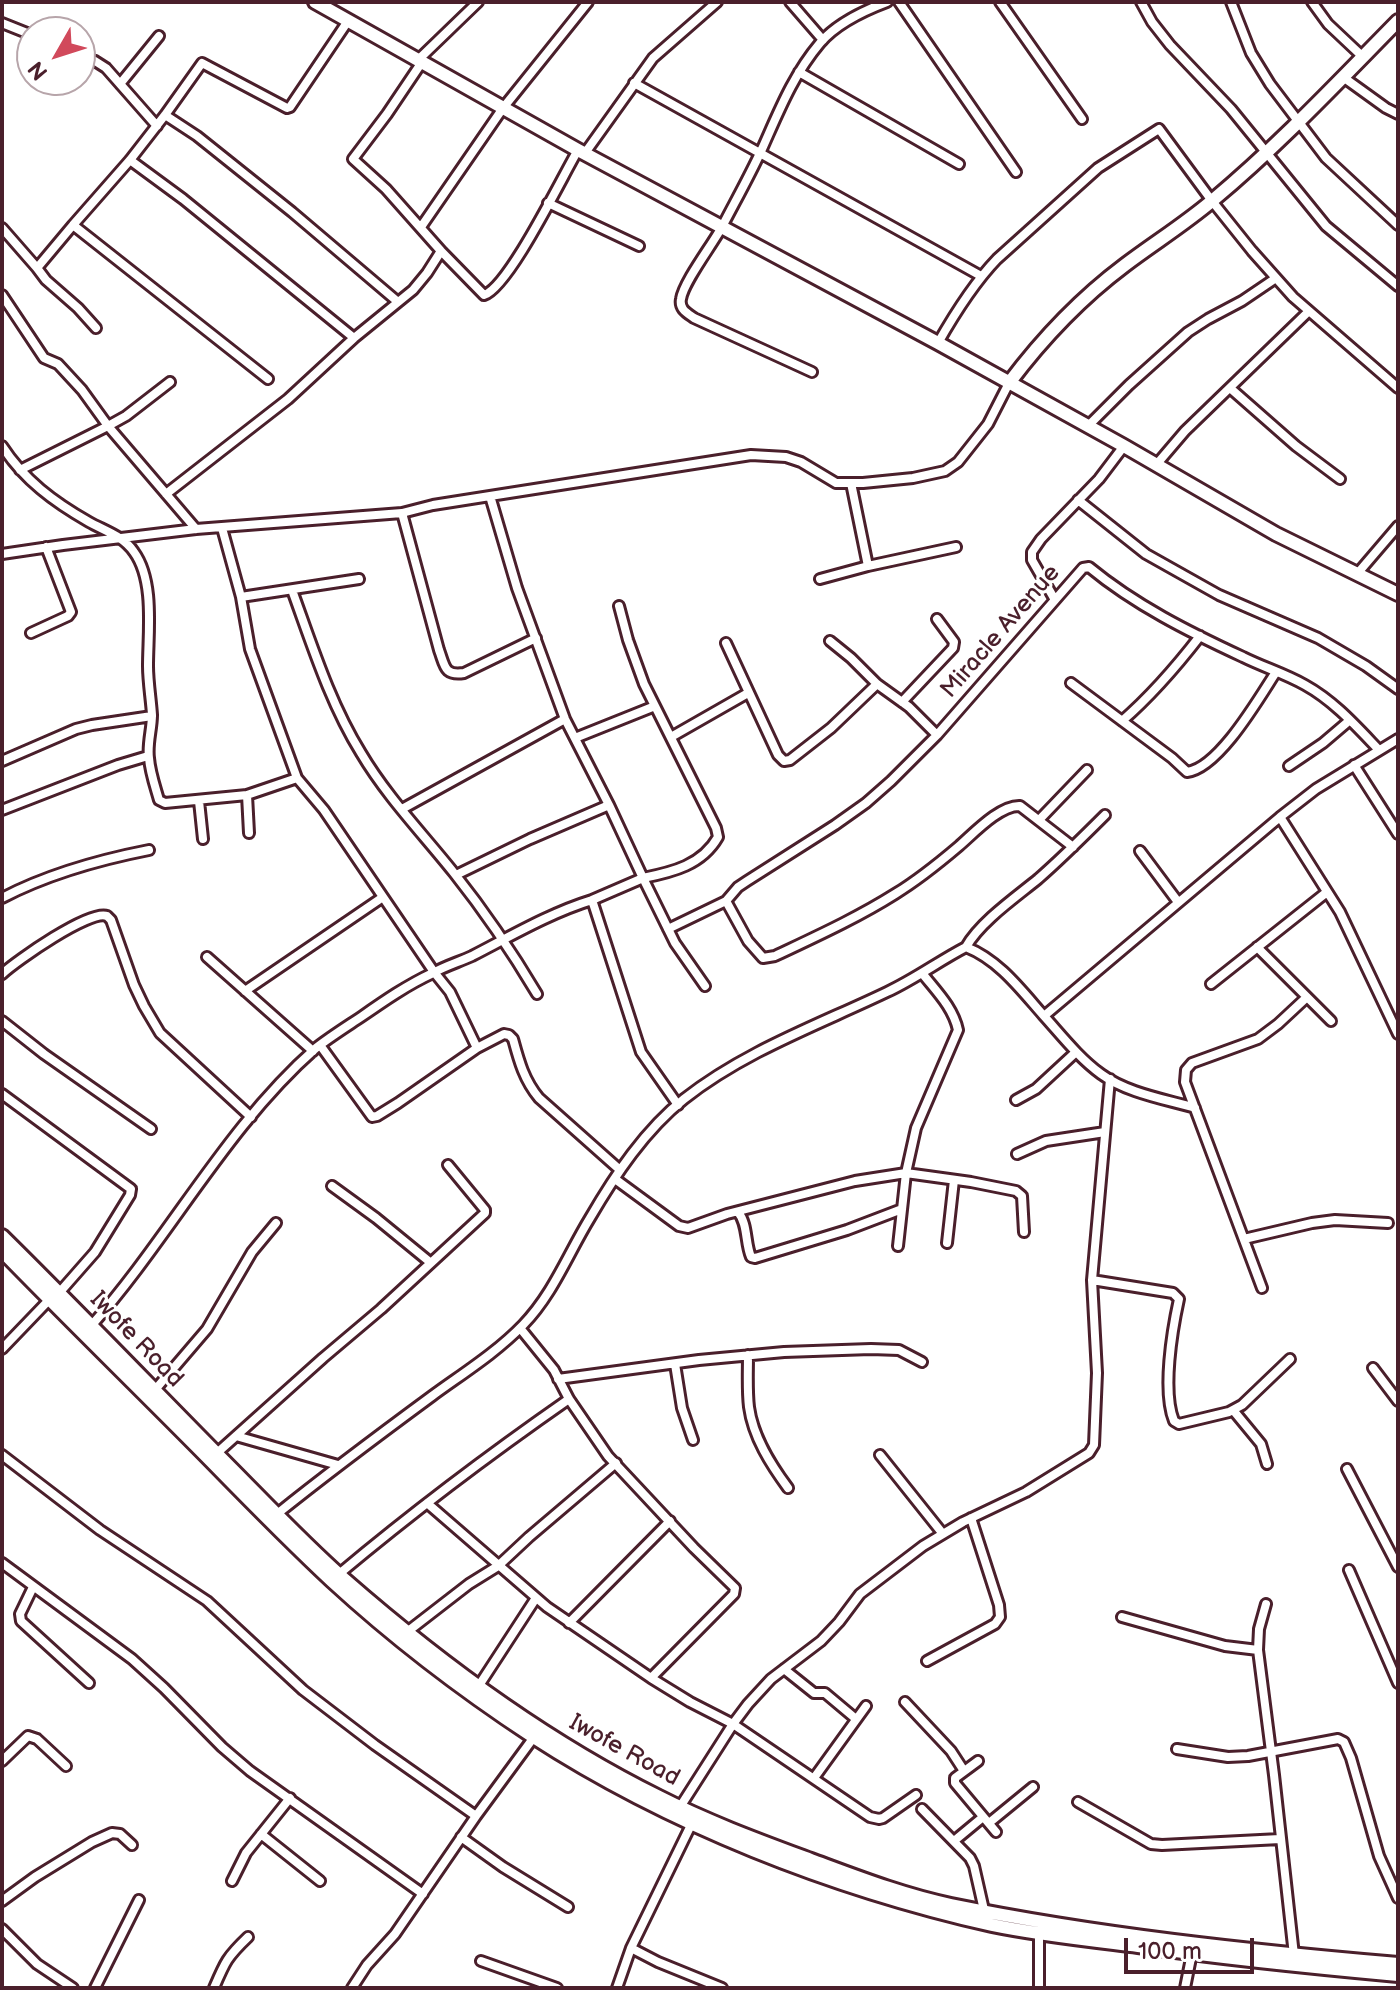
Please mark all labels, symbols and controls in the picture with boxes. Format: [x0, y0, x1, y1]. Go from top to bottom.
north arrow [16, 16, 96, 96]
text: N [23, 55, 54, 85]
street label: Miracle Avenue [935, 559, 1067, 705]
street label: Iwofe Road [83, 1286, 189, 1394]
street label: Iwofe Road [564, 1709, 684, 1793]
scale bar [1128, 1922, 1258, 1972]
text: 100 m [1138, 1937, 1202, 1966]

